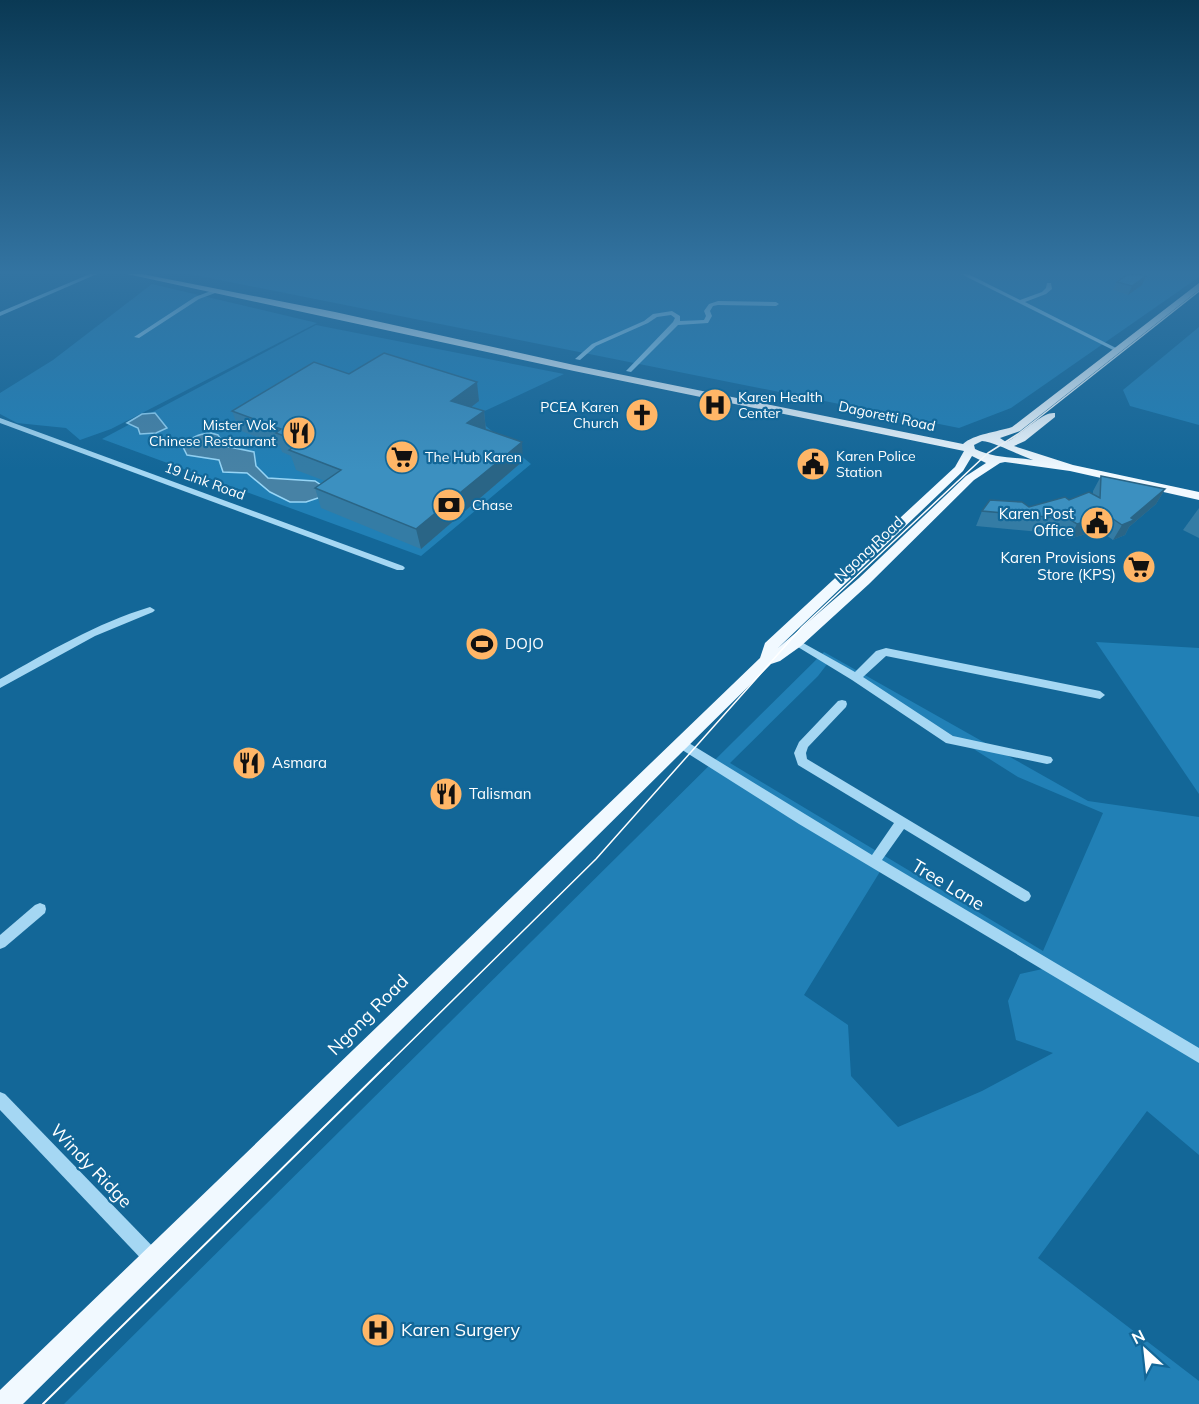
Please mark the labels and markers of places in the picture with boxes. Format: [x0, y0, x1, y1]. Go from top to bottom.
hospital icon: Karen Health Center [697, 387, 733, 423]
place label: Karen Health Center [738, 388, 823, 422]
church icon: PCEA Karen Church [624, 397, 660, 433]
place label: PCEA Karen Church [540, 398, 619, 432]
restaurant icon: Mister Wok Chinese Restaurant [281, 415, 317, 451]
place label: Mister Wok Chinese Restaurant [149, 416, 277, 450]
supermarket icon: The Hub Karen [384, 439, 420, 475]
public building icon: Karen Police Station [795, 446, 831, 482]
place label: Karen Police Station [836, 447, 916, 481]
place label: The Hub Karen [425, 448, 522, 466]
bank icon: Chase [431, 487, 467, 523]
place label: Chase [472, 496, 513, 514]
place label: Karen Post Office [999, 504, 1074, 540]
public building icon: Karen Post Office [1079, 505, 1115, 541]
place label: Karen Provisions Store (KPS) [1001, 548, 1116, 584]
supermarket icon: Karen Provisions Store (KPS) [1121, 549, 1157, 585]
sports icon: DOJO [464, 626, 500, 662]
place label: DOJO [505, 634, 544, 653]
restaurant icon: Asmara [231, 745, 267, 781]
place label: Asmara [272, 753, 327, 772]
restaurant icon: Talisman [428, 776, 464, 812]
place label: Talisman [469, 784, 531, 803]
hospital icon: Karen Surgery [360, 1312, 396, 1348]
place label: Karen Surgery [401, 1318, 520, 1341]

